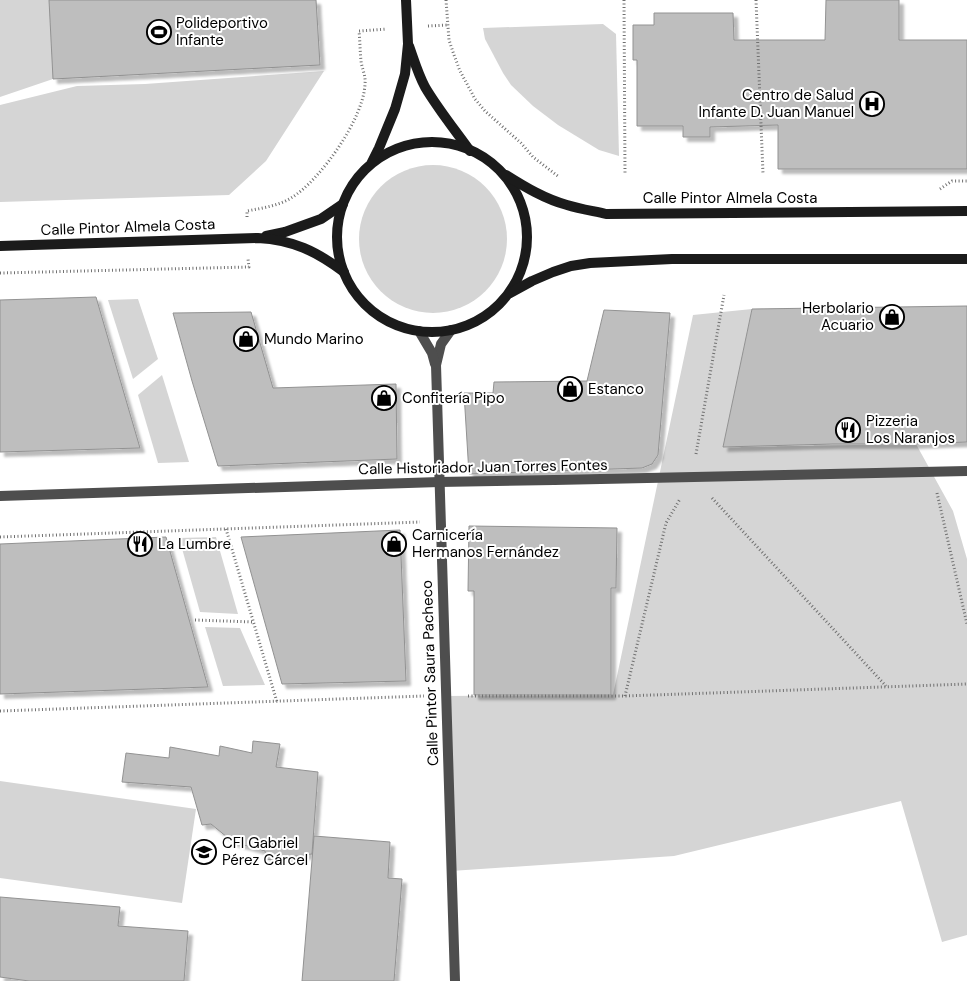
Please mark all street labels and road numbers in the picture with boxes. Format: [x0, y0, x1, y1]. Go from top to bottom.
street label: Calle Pintor Almela Costa [643, 188, 817, 208]
street label: Calle Pintor Almela Costa [40, 214, 216, 240]
street label: Calle Historiador Juan Torres Fontes [358, 455, 608, 479]
street label: Calle Pintor Saura Pacheco [417, 580, 443, 766]

